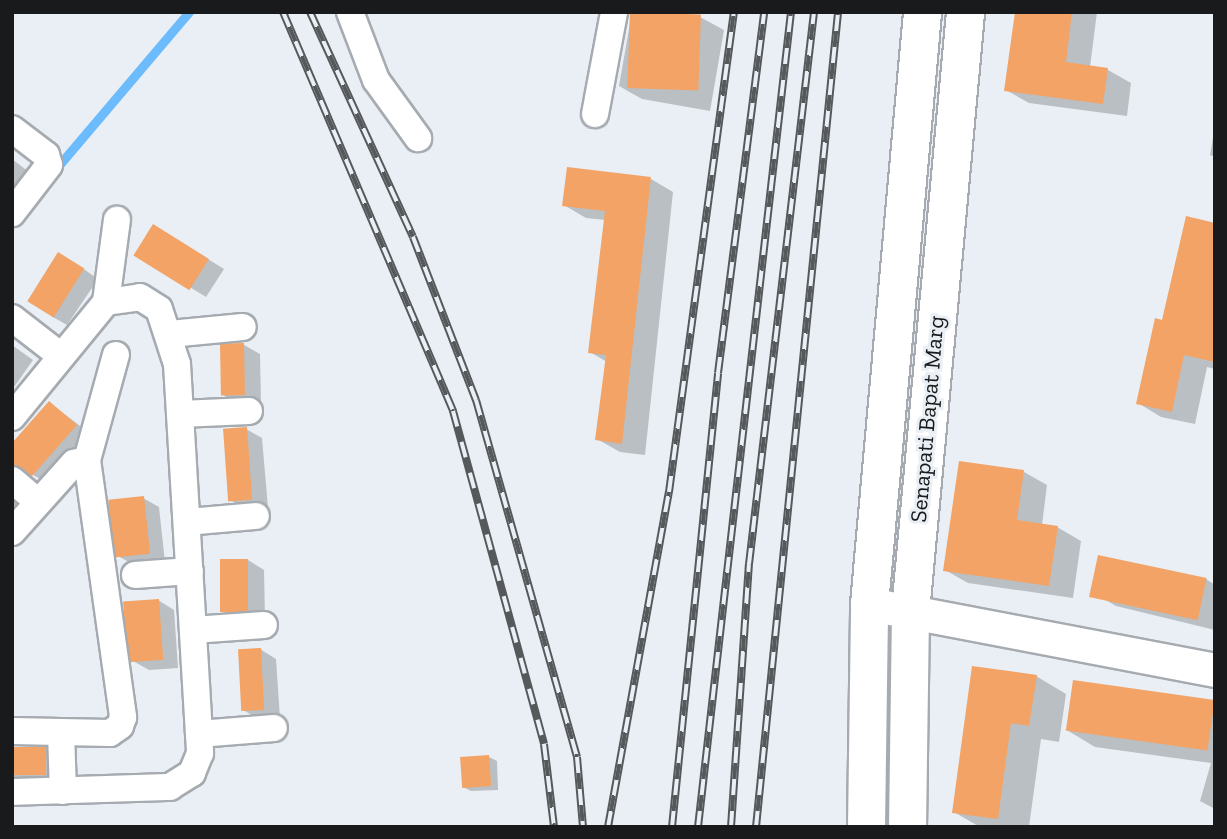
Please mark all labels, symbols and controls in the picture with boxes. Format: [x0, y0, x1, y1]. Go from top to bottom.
street label: Senapati Bapat Marg [904, 315, 950, 523]

